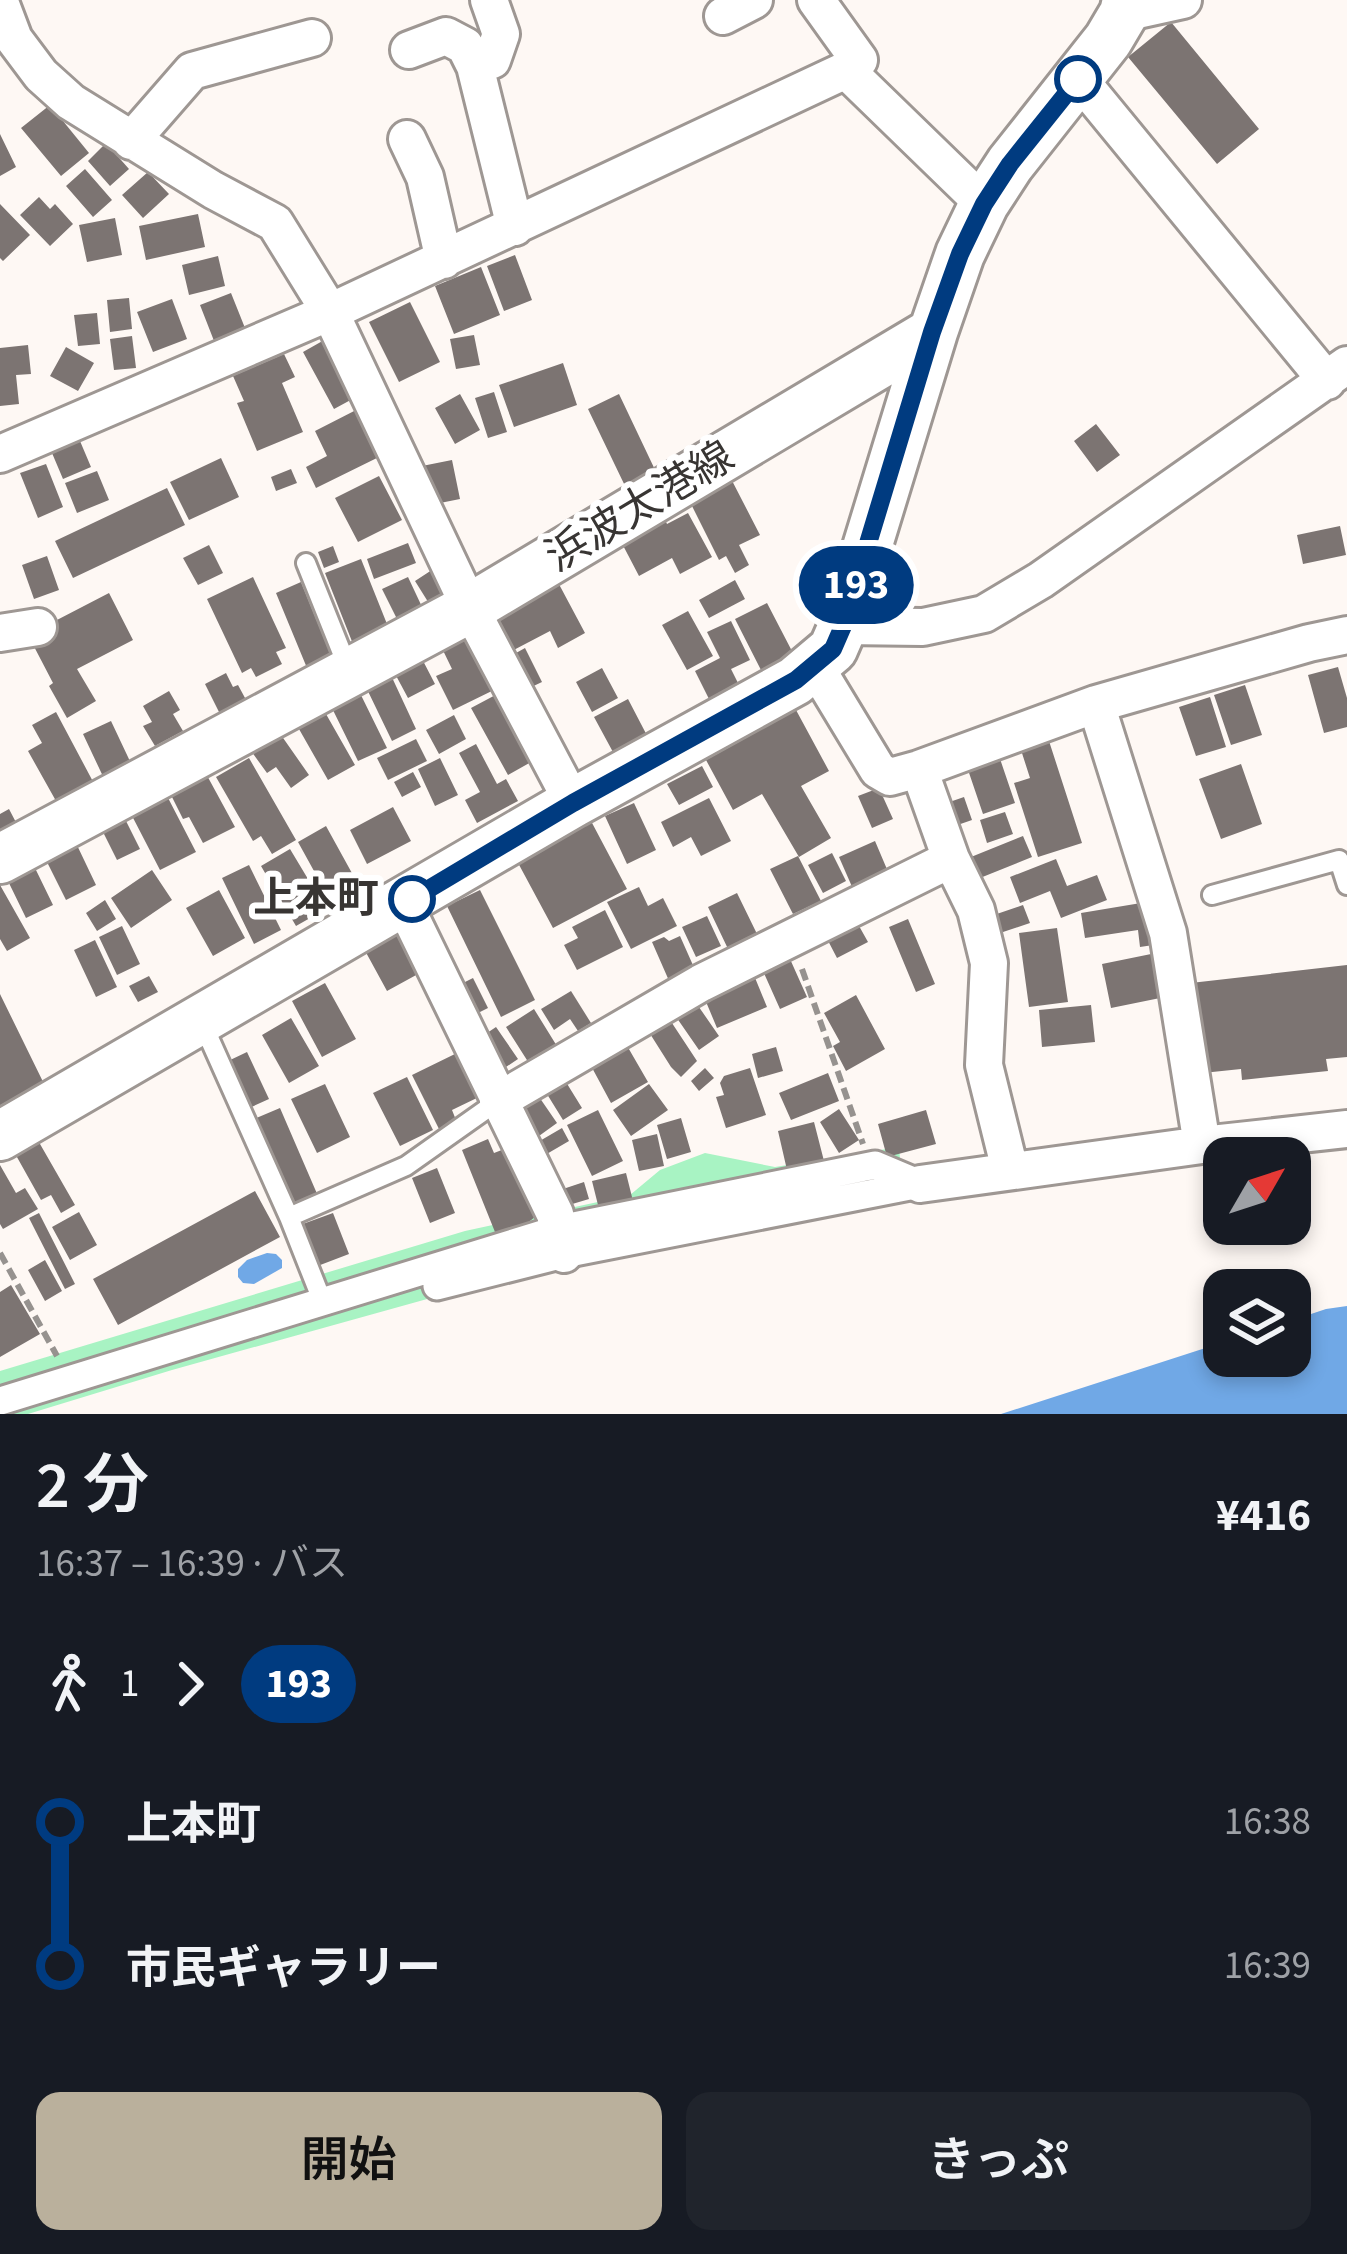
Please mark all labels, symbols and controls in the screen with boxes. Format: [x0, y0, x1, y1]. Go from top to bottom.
unlabelled marker [1056, 57, 1100, 101]
street label: 浜波太港線 [535, 427, 745, 587]
line badge: 193 [787, 546, 925, 624]
text: 193 [823, 555, 889, 615]
place label: 上本町 [253, 869, 379, 929]
marker: 上本町 [390, 877, 434, 921]
north arrow [1203, 1137, 1311, 1245]
map controls [1203, 1137, 1311, 1377]
button: layers [1203, 1269, 1311, 1377]
text: 2 分 [36, 1439, 149, 1533]
text: ¥416 [1216, 1484, 1311, 1548]
text: 16:37 – 16:39 · バス [36, 1536, 348, 1592]
icon: walk [36, 1651, 102, 1717]
icon: forward [157, 1651, 223, 1717]
text: 193 [265, 1654, 332, 1714]
text: 1 [120, 1656, 139, 1712]
text: 上本町 [126, 1793, 261, 1857]
text: 16:38 [1224, 1794, 1311, 1850]
text: 市民ギャラリー [126, 1937, 441, 2001]
text: 16:39 [1224, 1938, 1311, 1994]
button: 開始 [36, 2092, 662, 2230]
button: きっぷ [686, 2092, 1311, 2230]

